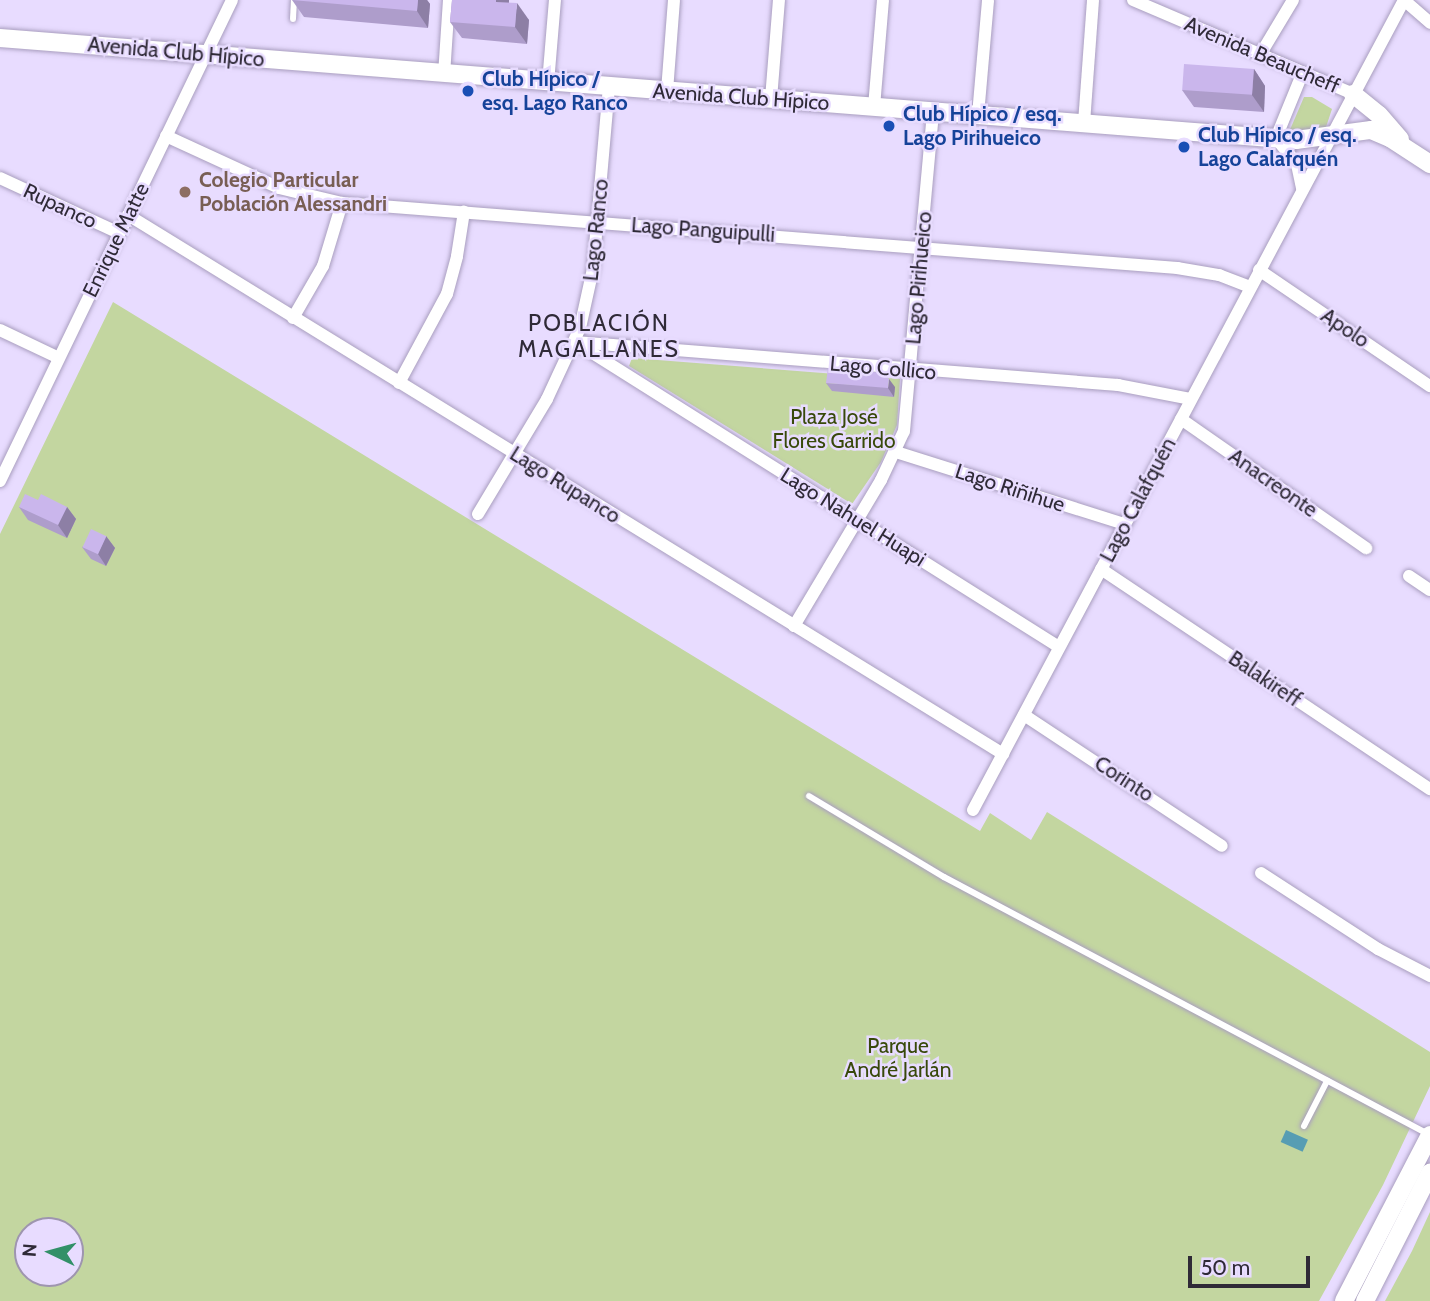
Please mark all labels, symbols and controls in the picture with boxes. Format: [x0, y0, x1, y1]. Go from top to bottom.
street label: Avenida Beaucheff [1181, 11, 1343, 99]
street label: Avenida Club Hípico [87, 32, 265, 72]
place label: Club Hípico / esq. Lago Ranco [482, 66, 628, 116]
street label: Avenida Club Hípico [652, 78, 830, 116]
marker: Club Hípico / esq. Lago Ranco [460, 83, 476, 99]
place label: Club Hípico / esq. Lago Pirihueico [903, 101, 1062, 151]
marker: Club Hípico / esq. Lago Pirihueico [881, 118, 897, 134]
place label: Club Hípico / esq. Lago Calafquén [1198, 122, 1357, 172]
marker: Club Hípico / esq. Lago Calafquén [1176, 139, 1192, 155]
place label: Colegio Particular Población Alessandri [199, 167, 387, 217]
street label: Rupanco [19, 178, 101, 234]
street label: Lago Ranco [578, 178, 614, 282]
street label: Enrique Matte [77, 179, 155, 301]
marker: Colegio Particular Población Alessandri [177, 184, 193, 200]
street label: Lago Pirihueico [901, 211, 937, 345]
street label: Lago Panguipulli [630, 212, 776, 248]
street label: Apolo [1316, 303, 1374, 353]
district label: POBLACIÓN MAGALLANES [519, 309, 679, 363]
street label: Lago Collico [829, 351, 937, 385]
park label: Plaza José Flores Garrido [772, 404, 896, 454]
street label: Lago Calafquén [1095, 434, 1181, 566]
street label: Lago Rupanco [505, 441, 625, 529]
street label: Anacreonte [1224, 443, 1322, 523]
street label: Lago Riñihue [952, 458, 1068, 518]
street label: Lago Nahuel Huapi [776, 462, 930, 572]
street label: Balakireff [1224, 645, 1306, 713]
street label: Corinto [1090, 751, 1158, 807]
park label: Parque André Jarlán [845, 1033, 951, 1083]
north arrow [14, 1217, 84, 1287]
scale bar [1192, 1242, 1314, 1286]
text: N [18, 1243, 42, 1258]
text: 50 m [1201, 1255, 1250, 1280]

